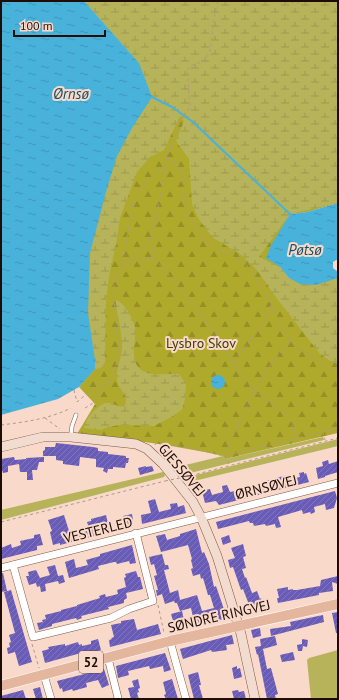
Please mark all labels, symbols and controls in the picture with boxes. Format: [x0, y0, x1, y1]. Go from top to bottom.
scale bar [14, 12, 105, 38]
text: 100 m [20, 18, 53, 33]
water label: Ørnsø [53, 84, 89, 103]
water label: Pøtsø [288, 240, 322, 259]
park label: Lysbro Skov [166, 334, 236, 352]
street label: GJESSØVEJ [155, 440, 209, 500]
street label: ØRNSØVEJ [233, 471, 299, 503]
street label: VESTERLED [61, 513, 134, 547]
street label: SØNDRE RINGVEJ [166, 595, 272, 637]
road number: 52 [79, 651, 103, 673]

